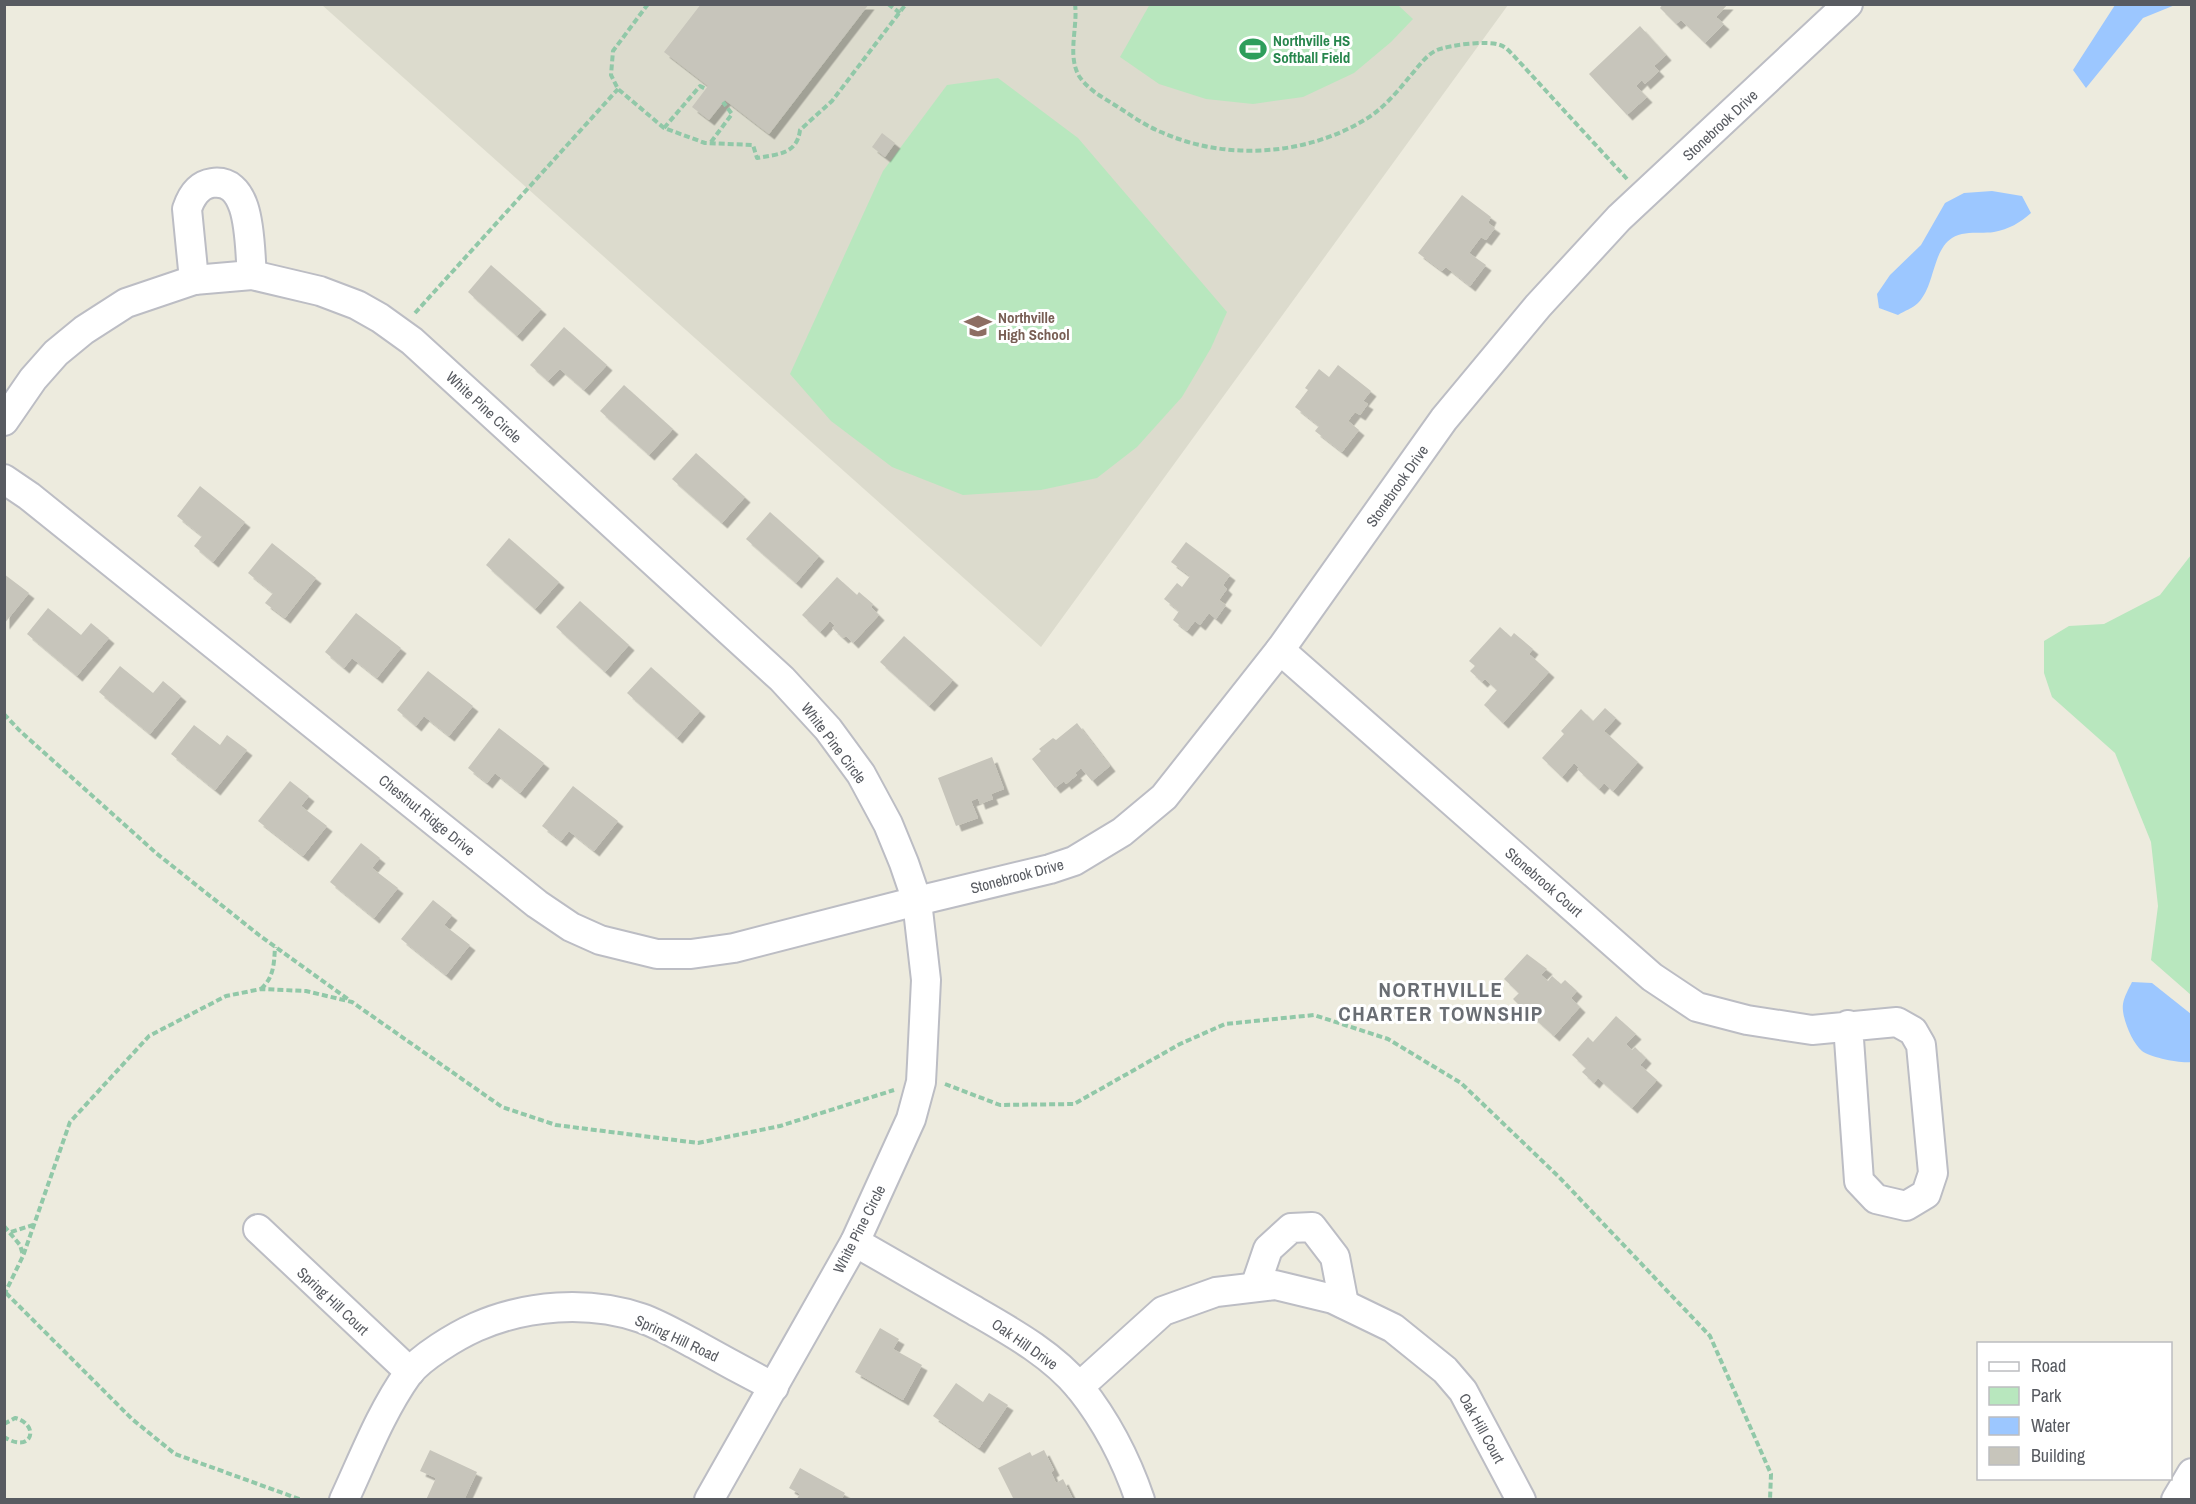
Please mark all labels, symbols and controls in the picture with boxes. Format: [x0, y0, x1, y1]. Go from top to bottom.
place label: Northville HS Softball Field [1273, 30, 1350, 68]
sports icon: Northville HS Softball Field [1238, 34, 1268, 64]
street label: Stonebrook Drive [1678, 85, 1762, 165]
place label: Northville High School [998, 307, 1070, 345]
school or university icon: Northville High School [963, 311, 993, 341]
street label: White Pine Circle [442, 366, 527, 448]
street label: Stonebrook Drive [1361, 441, 1433, 531]
street label: White Pine Circle [797, 698, 871, 788]
street label: Chestnut Ridge Drive [374, 770, 480, 860]
street label: Stonebrook Court [1501, 842, 1588, 922]
street label: Stonebrook Drive [968, 853, 1066, 899]
district label: NORTHVILLE CHARTER TOWNSHIP [1338, 975, 1544, 1028]
street label: White Pine Circle [828, 1181, 890, 1277]
street label: Spring Hill Court [293, 1262, 374, 1340]
street label: Spring Hill Road [632, 1309, 722, 1367]
street label: Oak Hill Drive [988, 1313, 1063, 1375]
legend [1977, 1342, 2172, 1480]
text: Road [2031, 1353, 2066, 1378]
text: Park [2031, 1383, 2062, 1408]
street label: Oak Hill Court [1454, 1389, 1510, 1467]
text: Water [2031, 1413, 2070, 1438]
text: Building [2031, 1443, 2086, 1468]

